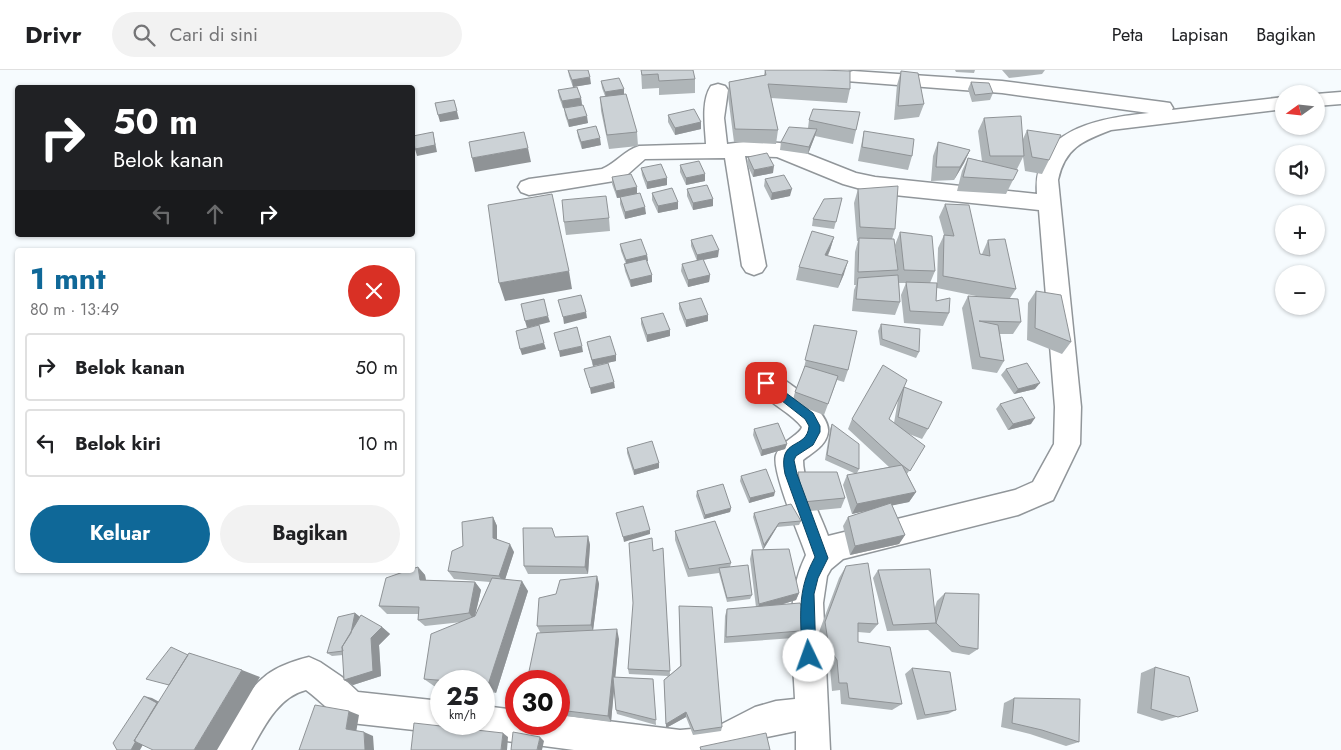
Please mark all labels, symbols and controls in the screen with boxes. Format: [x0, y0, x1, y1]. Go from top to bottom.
search box [112, 12, 462, 57]
text: Drivr [25, 17, 82, 52]
icon: search [130, 21, 158, 49]
text: Cari di sini [170, 21, 258, 48]
text: Peta [1112, 22, 1143, 48]
text: Lapisan [1171, 22, 1228, 48]
text: Bagikan [1256, 22, 1316, 48]
north arrow [1275, 85, 1325, 135]
map controls [1275, 85, 1325, 315]
text: 50 m [113, 97, 198, 147]
icon: right [30, 105, 95, 170]
text: Belok kanan [113, 143, 224, 175]
button: sound [1275, 145, 1325, 195]
icon: left [148, 200, 176, 228]
icon: ahead [201, 200, 229, 228]
icon: right [254, 200, 282, 228]
button: + [1275, 205, 1325, 255]
text: 1 mnt [30, 257, 106, 300]
button: close [348, 265, 400, 317]
button: − [1275, 265, 1325, 315]
text: 80 m · 13:49 [30, 298, 119, 321]
icon: right [32, 353, 60, 381]
text: Belok kanan [75, 354, 185, 381]
text: 50 m [355, 354, 398, 381]
pin [745, 362, 787, 404]
icon: arrive [752, 369, 780, 397]
icon: left [32, 429, 60, 457]
text: Belok kiri [75, 430, 161, 457]
text: 10 m [358, 430, 398, 457]
button: Keluar [30, 505, 210, 563]
button: Bagikan [220, 505, 400, 563]
position arrow [782, 629, 834, 681]
speed limit sign: 30 [505, 670, 570, 735]
text: 25 [446, 678, 479, 714]
text: km/h [449, 706, 476, 724]

